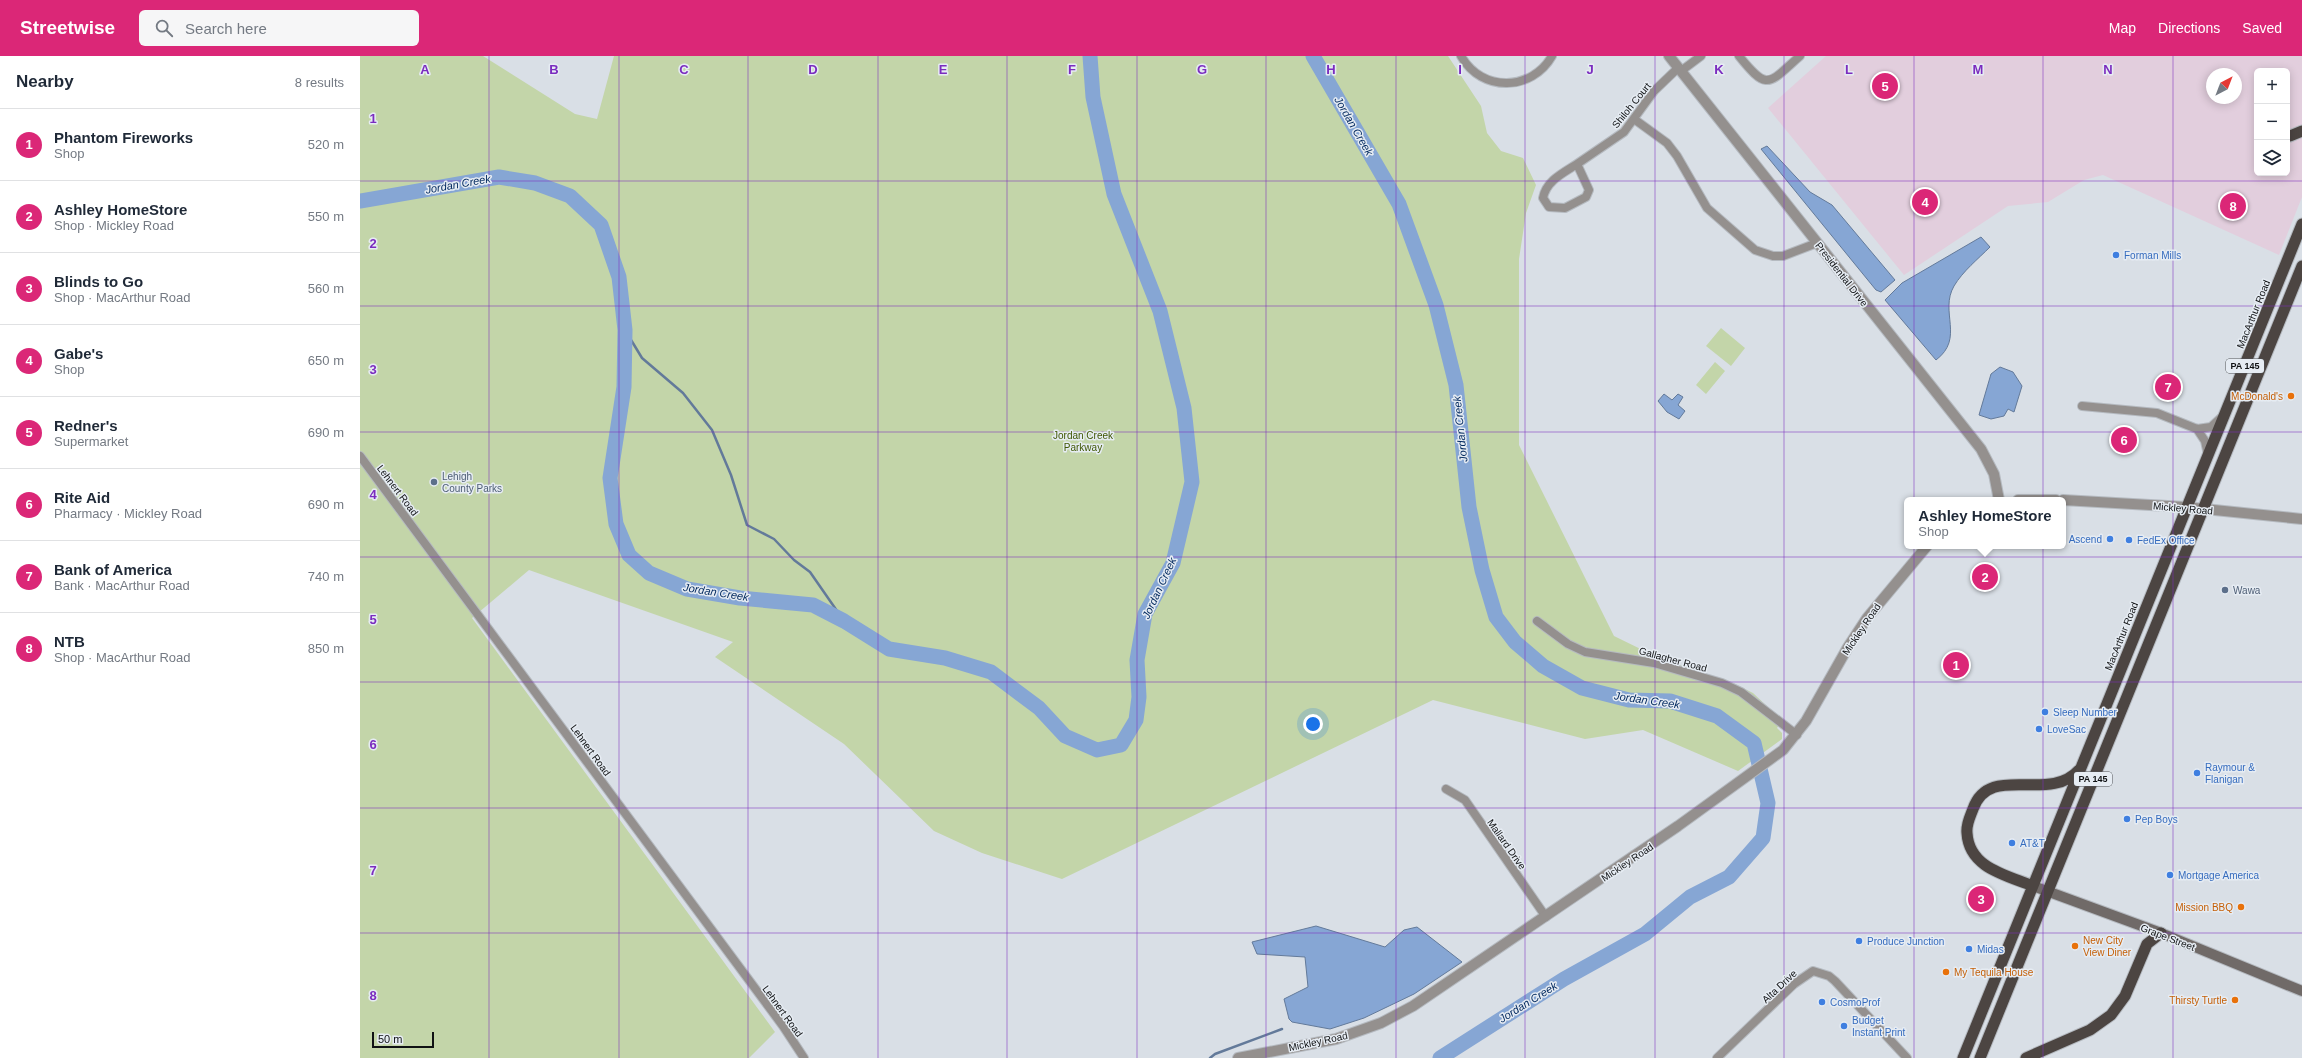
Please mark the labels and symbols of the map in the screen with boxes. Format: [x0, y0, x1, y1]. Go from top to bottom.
text: A [420, 62, 430, 77]
text: B [549, 62, 559, 77]
text: C [679, 62, 689, 77]
text: D [808, 62, 818, 77]
text: E [939, 62, 948, 77]
text: F [1068, 62, 1076, 77]
text: G [1197, 62, 1207, 77]
text: H [1326, 62, 1336, 77]
text: I [1458, 62, 1462, 77]
text: J [1586, 62, 1594, 77]
text: K [1714, 62, 1724, 77]
text: L [1845, 62, 1853, 77]
text: M [1973, 62, 1983, 77]
text: N [2103, 62, 2113, 77]
north arrow [2206, 68, 2242, 104]
pin: 5 [1872, 71, 1898, 101]
street label: Shiloh Court [1610, 80, 1653, 130]
water label: Jordan Creek [1332, 94, 1376, 158]
text: 1 [369, 111, 377, 126]
water label: Jordan Creek [423, 172, 492, 196]
pin: 4 [1912, 187, 1938, 217]
pin: 8 [2220, 191, 2246, 221]
text: 2 [369, 236, 377, 251]
street label: Presidential Drive [1813, 240, 1870, 309]
marker: Forman Mills [2111, 250, 2121, 260]
place label: Forman Mills [2124, 250, 2181, 261]
street label: MacArthur Road [2235, 278, 2272, 350]
road number: PA 145 [2226, 359, 2264, 373]
text: 3 [369, 362, 377, 377]
pin: 7 [2155, 372, 2181, 402]
place label: McDonald's [2231, 391, 2283, 402]
marker: McDonald's [2286, 391, 2296, 401]
water label: Jordan Creek [1451, 395, 1470, 463]
pin: 6 [2111, 425, 2137, 455]
park label: Jordan Creek Parkway [1053, 430, 1114, 453]
street label: Lehnert Road [375, 463, 420, 518]
place label: Lehigh County Parks [442, 471, 502, 494]
marker: Lehigh County Parks [429, 477, 439, 487]
text: 4 [369, 487, 377, 502]
street label: Mickley Road [2153, 500, 2213, 517]
place label: Ascend [2069, 534, 2102, 545]
marker: Ascend [2105, 534, 2115, 544]
marker: FedEx Office [2124, 535, 2134, 545]
place label: FedEx Office [2137, 535, 2195, 546]
water label: Jordan Creek [1139, 555, 1179, 621]
pin: 2 [1972, 562, 1998, 592]
water label: Jordan Creek [681, 581, 750, 603]
marker: Wawa [2220, 585, 2230, 595]
place label: Wawa [2233, 585, 2261, 596]
street label: MacArthur Road [2103, 600, 2140, 672]
street label: Mickley Road [1840, 601, 1883, 657]
text: 5 [369, 612, 377, 627]
street label: Gallagher Road [1638, 645, 1708, 674]
pin: 1 [1943, 650, 1969, 680]
water label: Jordan Creek [1612, 689, 1681, 711]
marker: Sleep Number [2040, 707, 2050, 717]
place label: Sleep Number [2053, 707, 2118, 718]
your location [1303, 714, 1323, 734]
street label: Lehnert Road [568, 723, 613, 778]
marker: LoveSac [2034, 724, 2044, 734]
place label: LoveSac [2047, 724, 2086, 735]
text: 6 [369, 737, 377, 752]
place label: Raymour & Flanigan [2205, 762, 2255, 785]
marker: Raymour & Flanigan [2192, 768, 2202, 778]
road number: PA 145 [2074, 772, 2112, 786]
marker: Pep Boys [2122, 814, 2132, 824]
place label: Pep Boys [2135, 814, 2178, 825]
street label: Mallard Drive [1485, 817, 1528, 872]
marker: AT&T [2007, 838, 2017, 848]
place label: AT&T [2020, 838, 2045, 849]
street label: Mickley Road [1599, 841, 1655, 884]
text: 7 [369, 863, 377, 878]
marker: Mortgage America [2165, 870, 2175, 880]
place label: Mortgage America [2178, 870, 2260, 881]
pin: 3 [1968, 884, 1994, 914]
place label: Mission BBQ [2175, 902, 2233, 913]
marker: Mission BBQ [2236, 902, 2246, 912]
street label: Grape Street [2139, 922, 2197, 953]
place label: New City View Diner [2083, 935, 2132, 958]
marker: Produce Junction [1854, 936, 1864, 946]
place label: Produce Junction [1867, 936, 1944, 947]
marker: New City View Diner [2070, 941, 2080, 951]
marker: Midas [1964, 944, 1974, 954]
place label: Midas [1977, 944, 2004, 955]
street label: Alta Drive [1760, 967, 1799, 1005]
marker: My Tequila House [1941, 967, 1951, 977]
place label: My Tequila House [1954, 967, 2034, 978]
water label: Jordan Creek [1496, 979, 1560, 1025]
street label: Lehnert Road [760, 984, 805, 1039]
text: 8 [369, 988, 377, 1003]
place label: Thirsty Turtle [2169, 995, 2227, 1006]
marker: Thirsty Turtle [2230, 995, 2240, 1005]
marker: CosmoProf [1817, 997, 1827, 1007]
place label: CosmoProf [1830, 997, 1880, 1008]
place label: Budget Instant Print [1852, 1015, 1906, 1038]
marker: Budget Instant Print [1839, 1021, 1849, 1031]
scale bar [372, 1030, 434, 1049]
street label: Mickley Road [1288, 1030, 1349, 1053]

